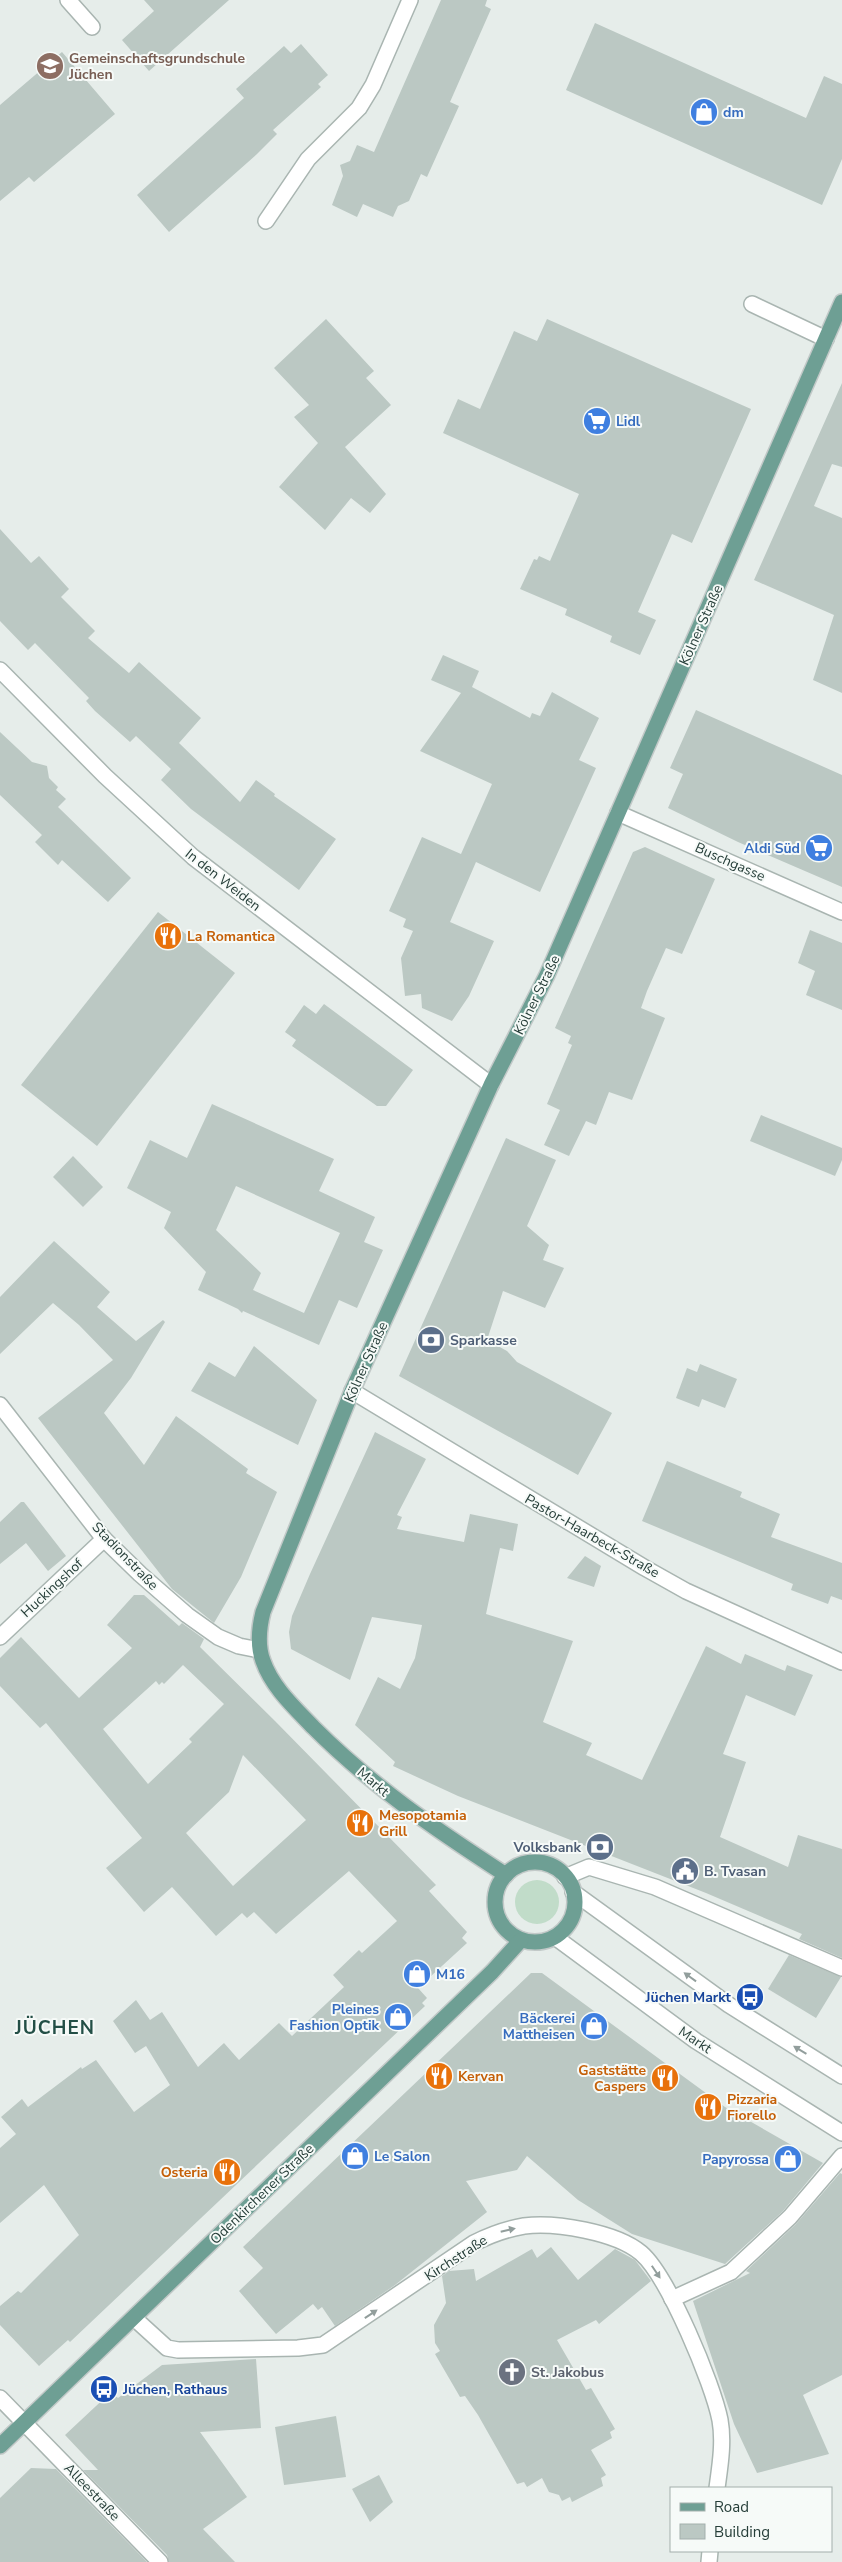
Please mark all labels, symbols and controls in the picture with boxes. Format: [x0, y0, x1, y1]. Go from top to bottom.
place label: Gemeinschaftsgrundschule Jüchen [68, 49, 245, 84]
school or university icon: Gemeinschaftsgrundschule Jüchen [35, 51, 65, 81]
shop icon: dm [689, 97, 719, 127]
place label: dm [723, 103, 744, 122]
supermarket icon: Lidl [582, 406, 612, 436]
place label: Lidl [616, 412, 641, 431]
street label: Kölner Straße [675, 582, 727, 668]
supermarket icon: Aldi Süd [804, 833, 834, 863]
street label: Buschgasse [692, 838, 768, 886]
place label: Aldi Süd [744, 839, 800, 858]
street label: In den Weiden [181, 844, 265, 916]
restaurant icon: La Romantica [153, 921, 183, 951]
place label: La Romantica [187, 927, 275, 946]
street label: Kölner Straße [510, 952, 564, 1038]
street label: Kölner Straße [340, 1319, 392, 1405]
bank icon: Sparkasse [416, 1325, 446, 1355]
place label: Sparkasse [450, 1331, 517, 1350]
street label: Pastor-Haarbeck-Straße [521, 1490, 663, 1582]
street label: Stadionstraße [88, 1518, 162, 1594]
street label: Huckingshof [17, 1554, 87, 1622]
street label: Markt [353, 1763, 393, 1801]
place label: Mesopotamia Grill [379, 1806, 467, 1841]
restaurant icon: Mesopotamia Grill [345, 1808, 375, 1838]
bank icon: Volksbank [585, 1832, 615, 1862]
place label: Volksbank [512, 1838, 581, 1857]
public building icon: B. Tvasan [670, 1856, 700, 1886]
place label: B. Tvasan [704, 1862, 766, 1881]
shop icon: M16 [402, 1959, 432, 1989]
place label: M16 [436, 1965, 465, 1984]
one-way arrow [684, 1971, 697, 1982]
bus stop icon: Jüchen Markt [735, 1982, 765, 2012]
place label: Jüchen Markt [645, 1988, 732, 2007]
place label: Pleines Fashion Optik [289, 2000, 379, 2035]
shop icon: Pleines Fashion Optik [383, 2002, 413, 2032]
place label: Bäckerei Mattheisen [503, 2009, 575, 2044]
shop icon: Bäckerei Mattheisen [579, 2011, 609, 2041]
district label: JÜCHEN [14, 2015, 95, 2041]
street label: Markt [675, 2022, 715, 2058]
one-way arrow [794, 2046, 807, 2055]
restaurant icon: Kervan [424, 2061, 454, 2091]
place label: Gaststätte Caspers [578, 2061, 646, 2096]
restaurant icon: Gaststätte Caspers [650, 2063, 680, 2093]
place label: Kervan [458, 2067, 504, 2086]
place label: Pizzaria Fiorello [727, 2090, 777, 2125]
restaurant icon: Pizzaria Fiorello [693, 2092, 723, 2122]
street label: Odenkirchener Straße [206, 2139, 318, 2249]
shop icon: Le Salon [340, 2141, 370, 2171]
shop icon: Papyrossa [773, 2144, 803, 2174]
place label: Le Salon [374, 2147, 430, 2166]
place label: Papyrossa [702, 2150, 769, 2169]
restaurant icon: Osteria [212, 2157, 242, 2187]
place label: Osteria [161, 2163, 208, 2182]
one-way arrow [501, 2226, 516, 2234]
street label: Kirchstraße [421, 2231, 491, 2285]
one-way arrow [651, 2265, 661, 2279]
one-way arrow [364, 2309, 377, 2319]
church icon: St. Jakobus [497, 2357, 527, 2387]
place label: St. Jakobus [531, 2363, 604, 2382]
bus stop icon: Jüchen, Rathaus [89, 2374, 119, 2404]
place label: Jüchen, Rathaus [122, 2380, 227, 2399]
street label: Alleestraße [60, 2459, 124, 2525]
legend [670, 2487, 832, 2552]
text: Road [714, 2497, 749, 2517]
text: Building [714, 2522, 770, 2542]

